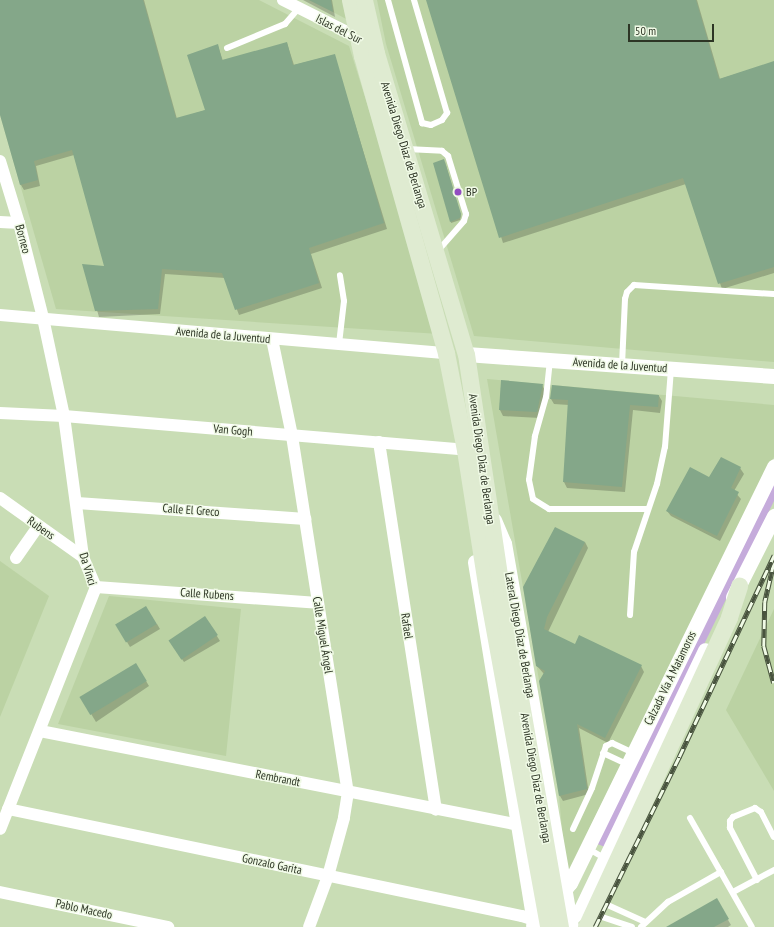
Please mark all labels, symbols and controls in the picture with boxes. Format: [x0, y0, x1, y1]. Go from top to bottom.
street label: Islas del Sur [313, 11, 365, 47]
scale bar [630, 16, 716, 42]
text: 50 m [635, 23, 656, 38]
street label: Avenida Diego Díaz de Berlanga [378, 80, 430, 210]
place label: BP [466, 185, 477, 199]
marker: BP [453, 187, 463, 197]
street label: Borneo [12, 223, 34, 255]
street label: Avenida de la Juventud [175, 324, 271, 346]
street label: Avenida de la Juventud [572, 355, 668, 375]
street label: Avenida Diego Díaz de Berlanga [466, 393, 498, 525]
street label: Van Gogh [213, 421, 253, 439]
street label: Calle El Greco [162, 501, 220, 519]
street label: Rubens [24, 513, 58, 543]
street label: Da Vinci [76, 551, 100, 587]
street label: Lateral Diego Díaz de Berlanga [502, 571, 538, 699]
street label: Calle Rubens [180, 585, 234, 603]
street label: Calle Miguel Ángel [310, 595, 336, 675]
street label: Rafael [398, 612, 416, 640]
street label: Calzada Vía A Matamoros [641, 628, 699, 728]
street label: Avenida Diego Díaz de Berlanga [517, 712, 555, 844]
street label: Rembrandt [254, 767, 302, 789]
street label: Gonzalo Garita [241, 851, 303, 877]
street label: Pablo Macedo [54, 896, 114, 922]

